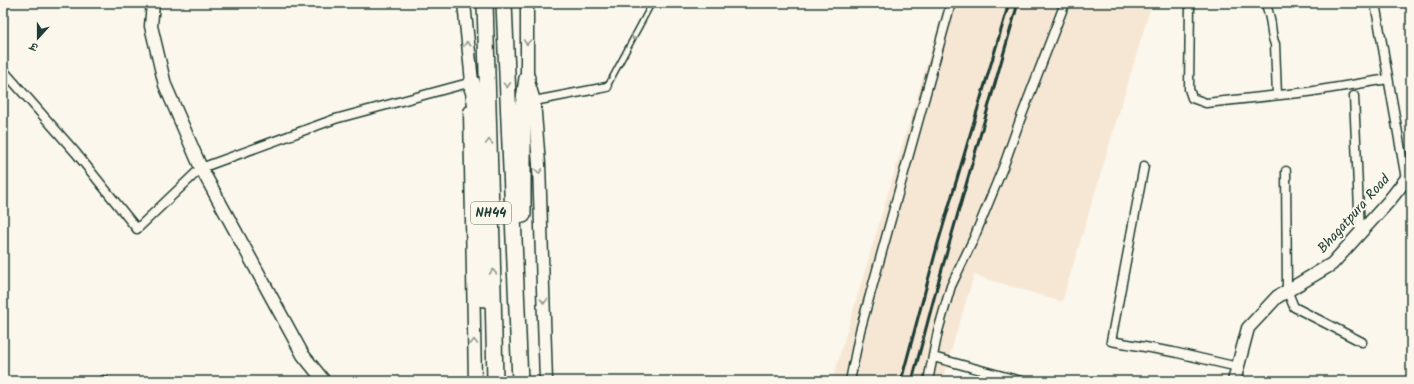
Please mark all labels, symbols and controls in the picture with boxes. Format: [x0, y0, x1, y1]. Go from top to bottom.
north arrow [18, 18, 58, 58]
one-way arrow [631, 33, 638, 41]
text: उ [26, 36, 41, 56]
one-way arrow [523, 39, 531, 45]
one-way arrow [463, 41, 472, 47]
one-way arrow [503, 82, 511, 88]
one-way arrow [485, 139, 493, 145]
one-way arrow [535, 168, 544, 174]
street label: Bhagatpura Road [1312, 169, 1396, 258]
road number: NH44 [471, 202, 511, 224]
one-way arrow [489, 269, 497, 275]
one-way arrow [540, 298, 548, 304]
one-way arrow [470, 339, 478, 345]

